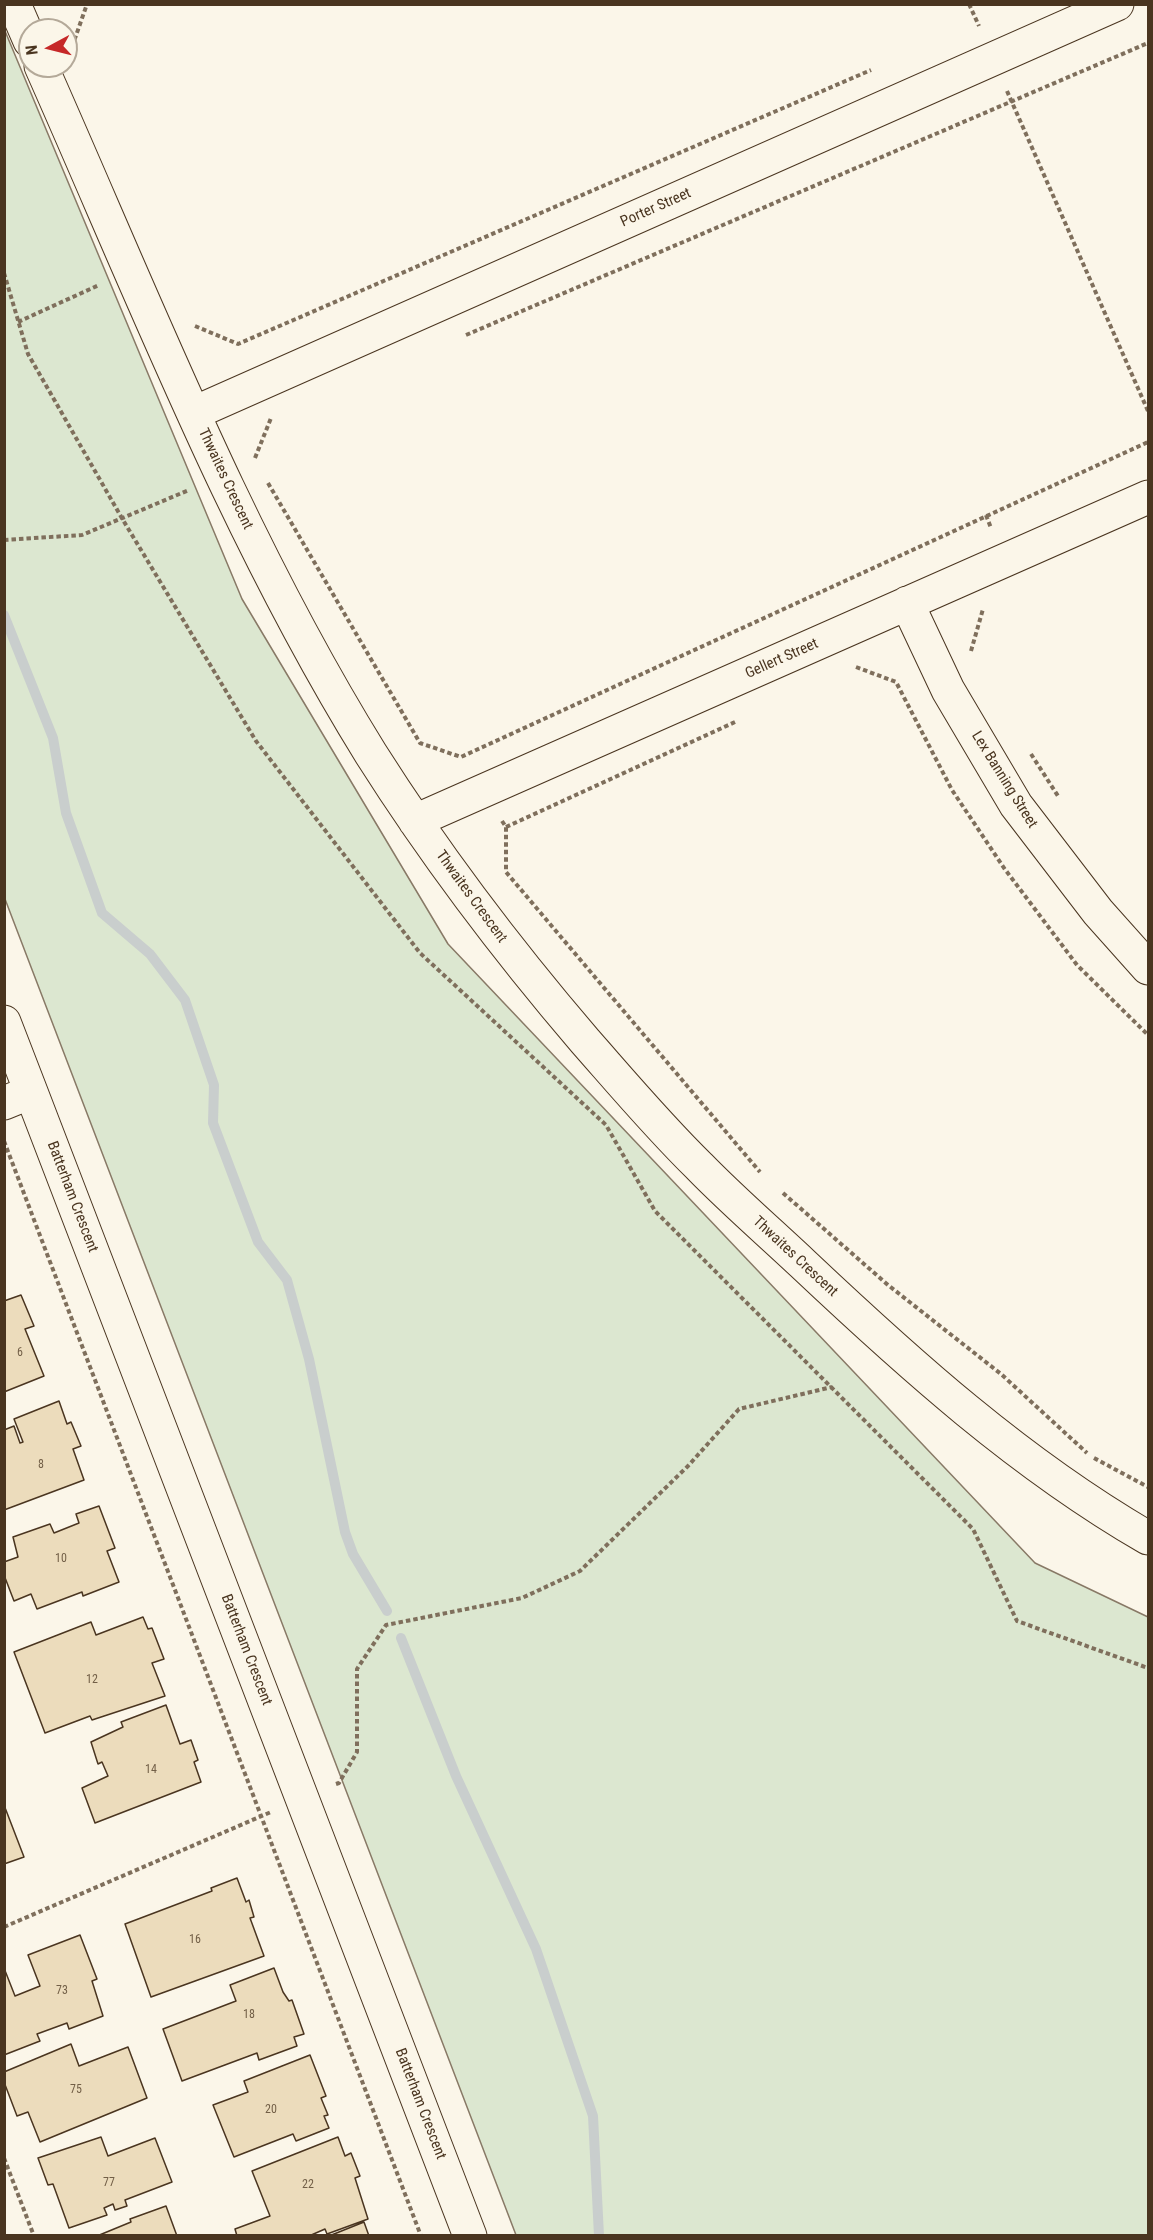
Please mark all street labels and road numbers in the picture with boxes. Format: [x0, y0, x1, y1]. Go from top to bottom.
street label: Porter Street [618, 184, 694, 232]
street label: Thwaites Crescent [194, 426, 256, 532]
street label: Gellert Street [743, 635, 821, 683]
street label: Lex Banning Street [967, 728, 1041, 832]
street label: Thwaites Crescent [431, 847, 511, 947]
street label: Batterham Crescent [43, 1139, 101, 1255]
street label: Thwaites Crescent [749, 1213, 841, 1301]
street label: Batterham Crescent [217, 1592, 275, 1708]
street label: Batterham Crescent [391, 2046, 449, 2162]

